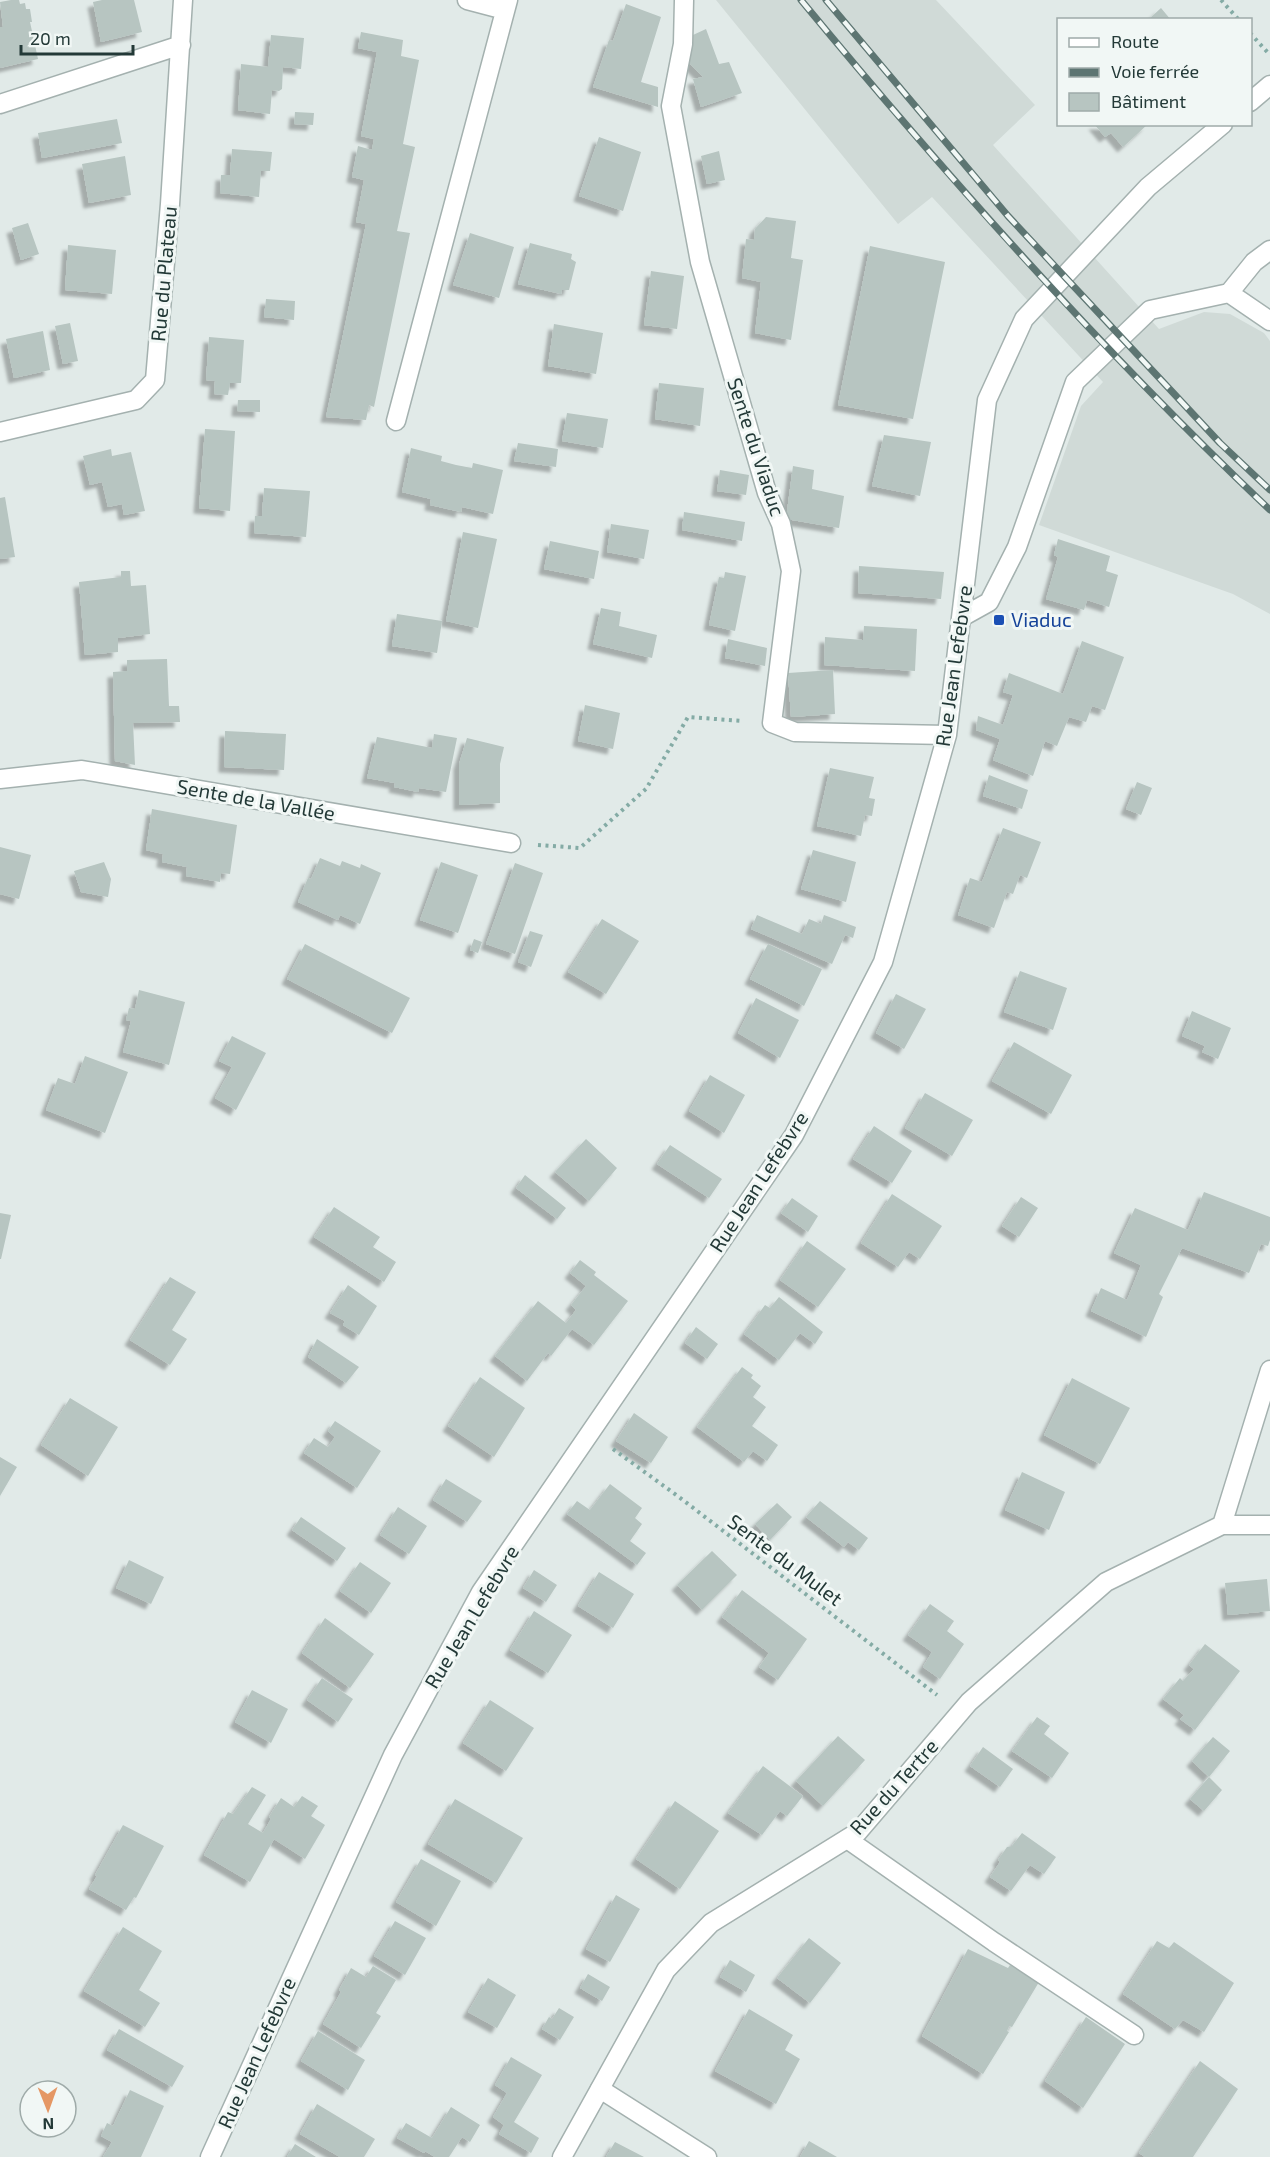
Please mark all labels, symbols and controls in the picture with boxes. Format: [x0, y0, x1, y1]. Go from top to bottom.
scale bar [21, 18, 134, 56]
legend [1057, 18, 1252, 126]
text: 20 m [30, 27, 71, 49]
text: Route [1111, 30, 1159, 52]
text: Voie ferrée [1111, 60, 1199, 82]
text: Bâtiment [1111, 90, 1186, 112]
street label: Rue du Plateau [145, 205, 181, 343]
street label: Sente du Viaduc [723, 375, 791, 519]
street label: Rue Jean Lefebvre [930, 584, 976, 748]
place label: Viaduc [1011, 607, 1072, 631]
marker: Viaduc [992, 613, 1006, 627]
street label: Sente de la Vallée [175, 773, 337, 825]
street label: Rue Jean Lefebvre [704, 1107, 813, 1256]
street label: Sente du Mulet [724, 1508, 848, 1610]
street label: Rue Jean Lefebvre [419, 1541, 523, 1692]
street label: Rue du Tertre [844, 1734, 942, 1839]
street label: Rue Jean Lefebvre [212, 1973, 300, 2132]
north arrow [18, 2079, 78, 2139]
text: N [42, 2115, 54, 2134]

